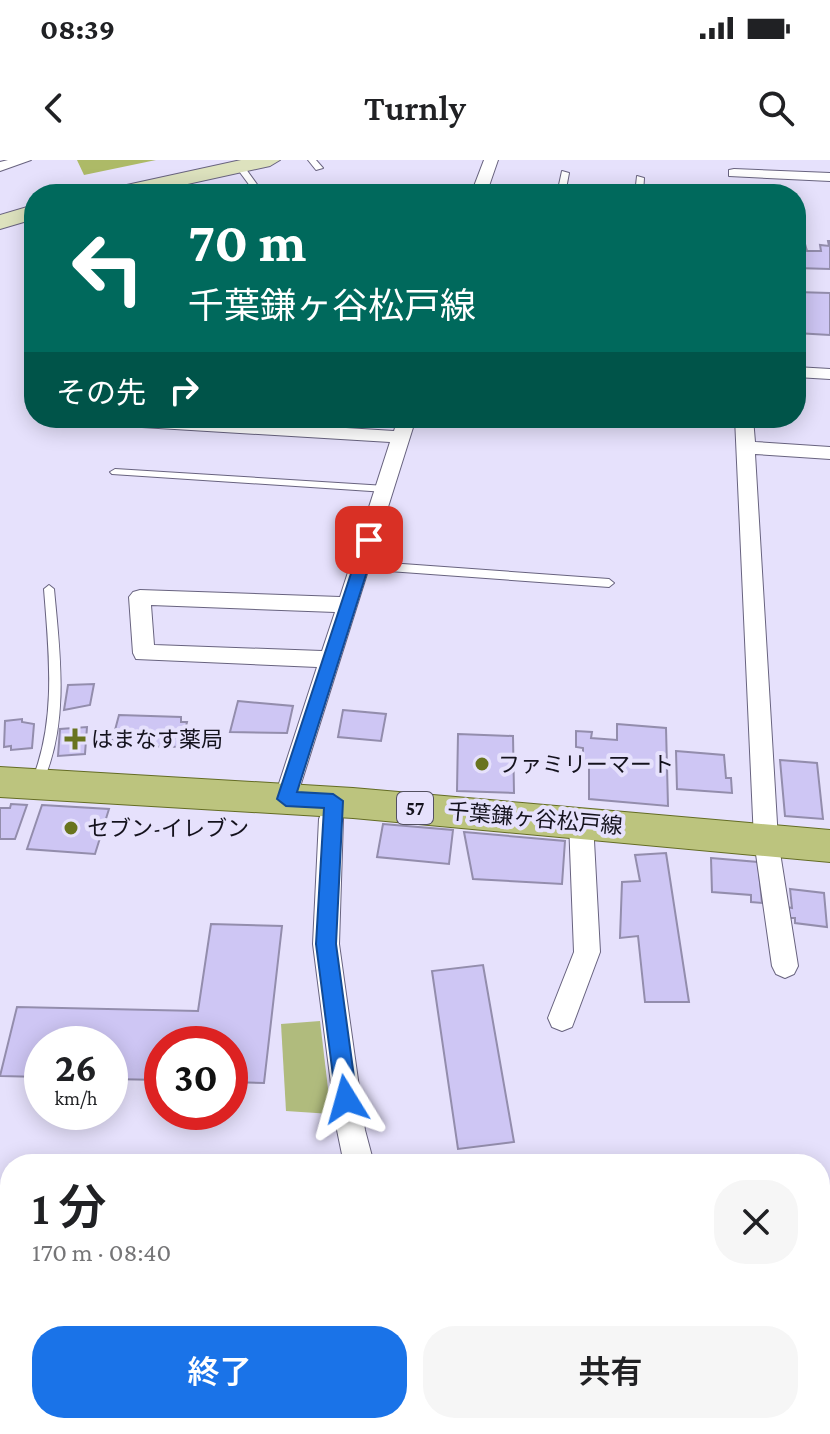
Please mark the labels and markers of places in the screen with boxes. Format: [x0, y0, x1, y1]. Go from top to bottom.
pin [335, 506, 403, 574]
place label: はまなす薬局 [91, 727, 223, 752]
marker: はまなす薬局 [66, 730, 84, 748]
place label: ファミリーマート [498, 752, 674, 777]
marker: ファミリーマート [473, 755, 491, 773]
place label: セブン-イレブン [87, 816, 249, 841]
marker: セブン-イレブン [62, 819, 80, 837]

